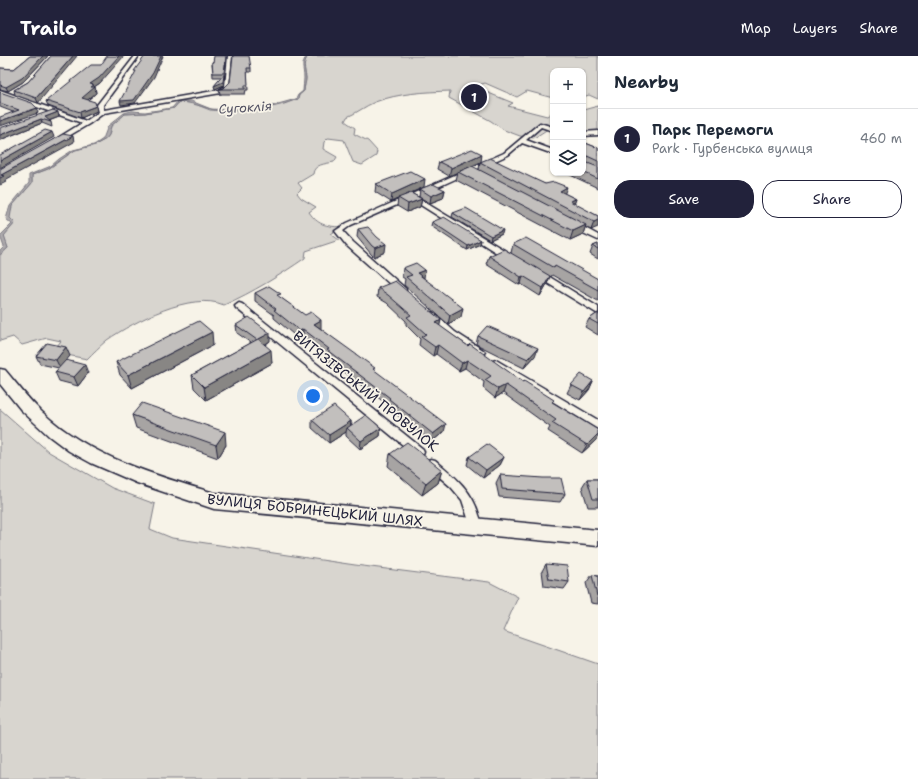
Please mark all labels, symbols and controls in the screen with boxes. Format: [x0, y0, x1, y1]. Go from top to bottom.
text: Trailo [20, 16, 77, 41]
text: Map [741, 19, 771, 37]
text: Layers [793, 19, 837, 37]
text: Share [859, 19, 898, 37]
map controls [550, 68, 586, 176]
button: + [550, 68, 586, 104]
text: Nearby [614, 71, 679, 93]
pin: 1 [461, 82, 487, 112]
water label: Сугоклія [218, 97, 272, 118]
button: − [550, 104, 586, 140]
text: Парк Перемоги [652, 120, 773, 140]
text: 1 [624, 130, 630, 147]
text: 460 m [860, 130, 902, 147]
button: layers [550, 140, 586, 176]
text: Park · Гурбенська вулиця [652, 140, 813, 157]
button: Save [614, 180, 754, 218]
button: Share [762, 180, 902, 218]
street label: ВИТЯЗІВСЬКИЙ ПРОВУЛОК [289, 327, 443, 455]
your location [303, 386, 323, 406]
street label: ВУЛИЦЯ БОБРИНЕЦЬКИЙ ШЛЯХ [206, 490, 424, 530]

